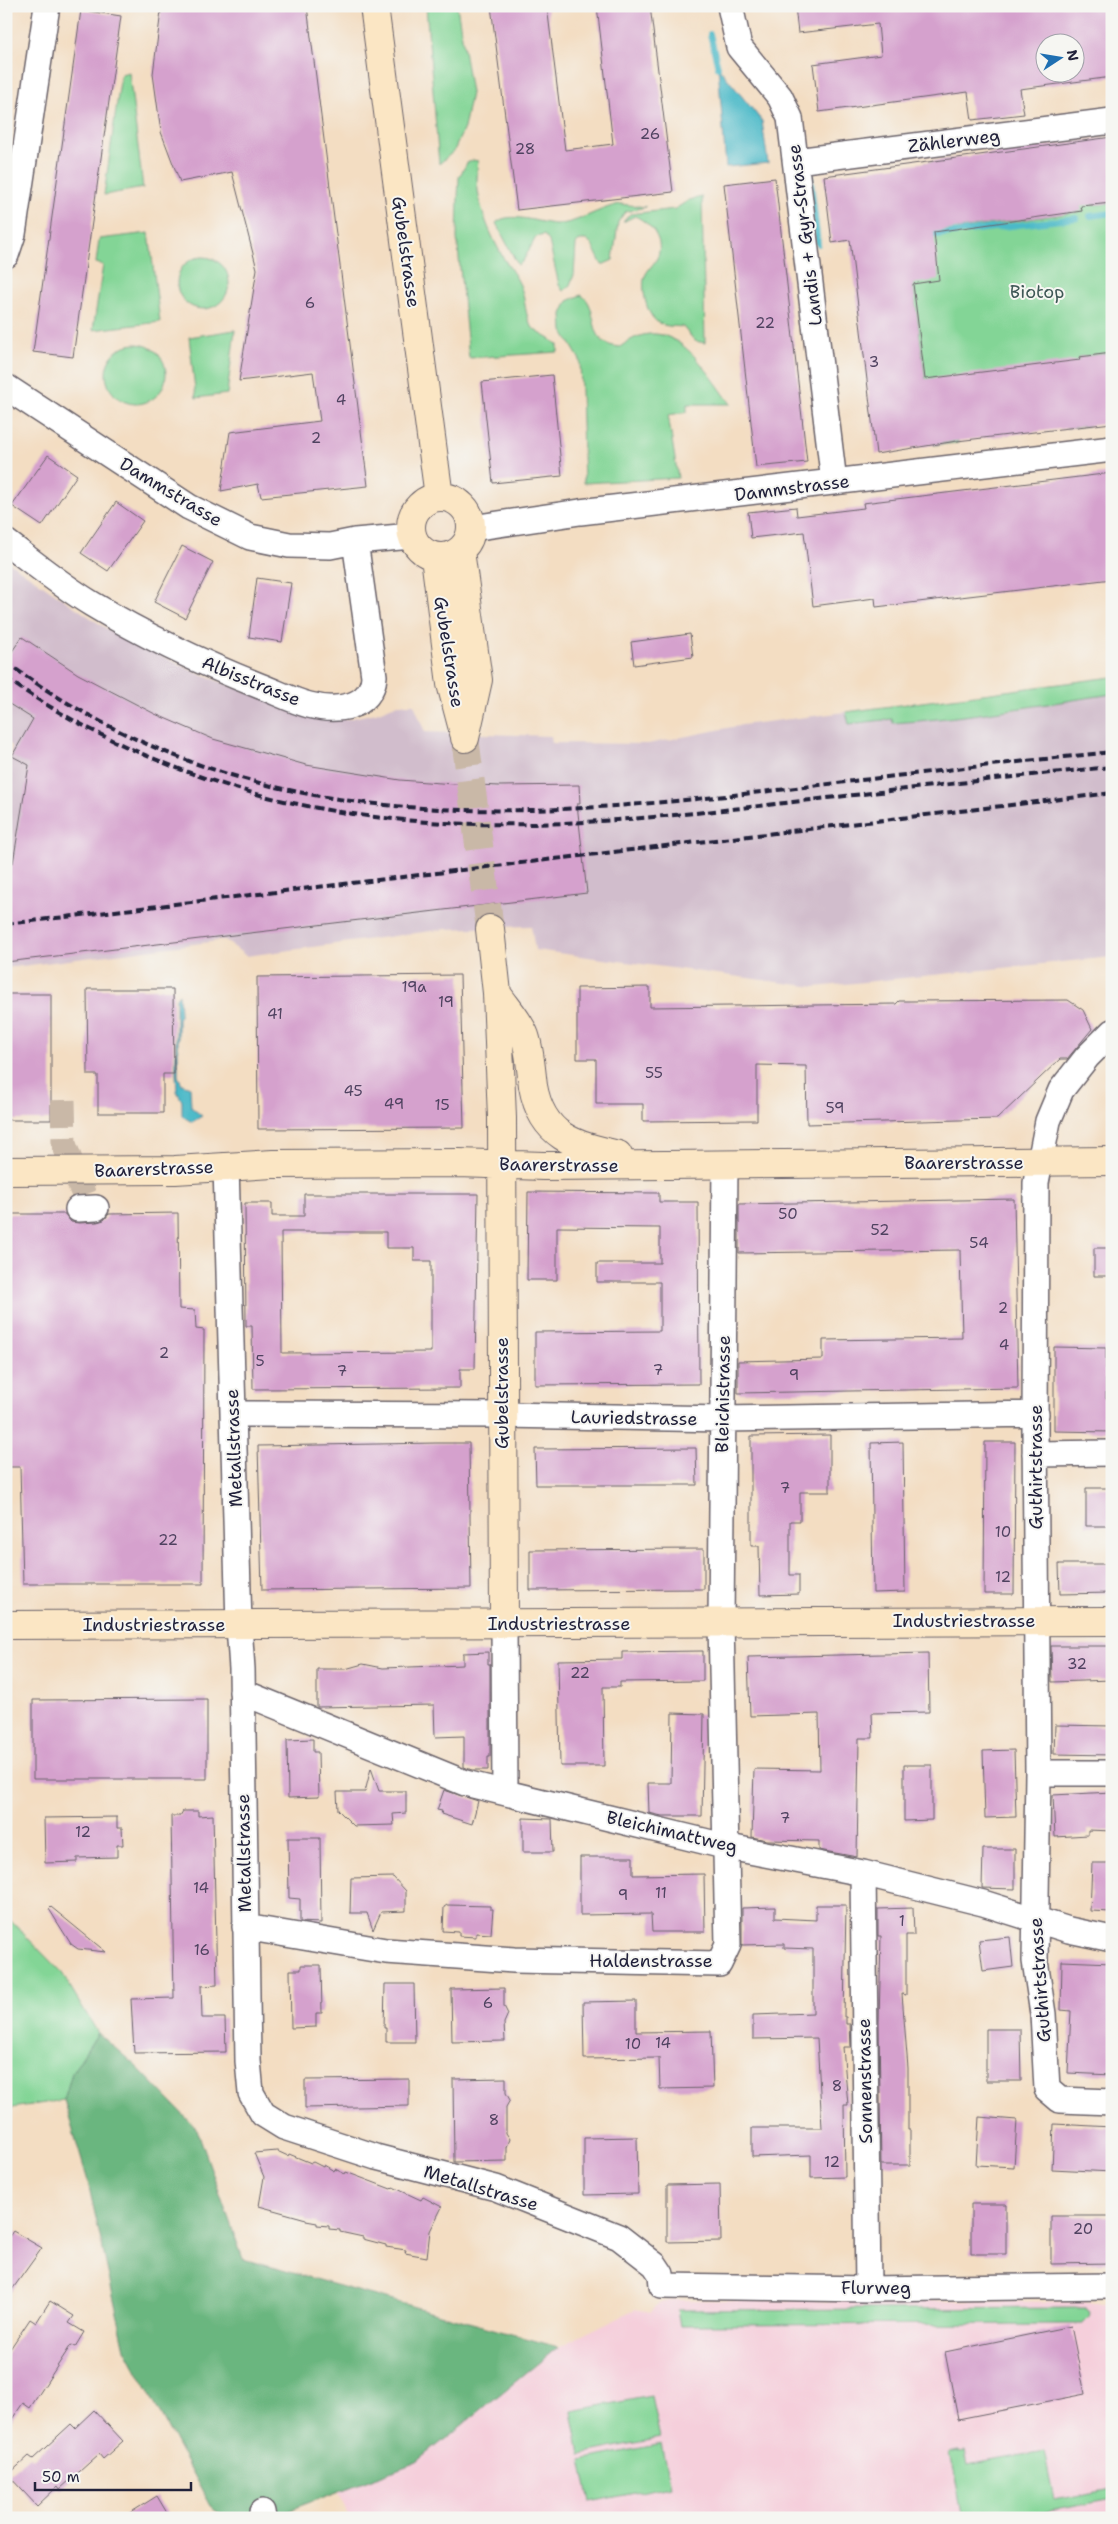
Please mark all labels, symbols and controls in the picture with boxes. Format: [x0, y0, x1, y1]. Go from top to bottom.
north arrow [1036, 32, 1086, 82]
text: N [1063, 48, 1083, 63]
street label: Zählerweg [907, 123, 1001, 159]
house number: 26 [640, 124, 660, 144]
house number: 28 [515, 139, 535, 159]
street label: Landis + Gyr-Strasse [782, 143, 828, 327]
street label: Gubelstrasse [386, 195, 426, 309]
park label: Biotop [1010, 280, 1064, 304]
house number: 6 [305, 293, 315, 313]
house number: 22 [755, 313, 775, 333]
house number: 3 [869, 352, 879, 372]
house number: 4 [336, 390, 346, 410]
house number: 2 [311, 428, 321, 448]
street label: Dammstrasse [115, 452, 227, 532]
street label: Dammstrasse [733, 469, 851, 507]
street label: Gubelstrasse [428, 595, 470, 709]
street label: Albisstrasse [198, 650, 304, 712]
house number: 19a [401, 977, 427, 997]
house number: 19 [438, 992, 454, 1012]
house number: 41 [267, 1004, 283, 1024]
house number: 55 [645, 1063, 663, 1083]
house number: 45 [343, 1081, 363, 1101]
house number: 49 [384, 1094, 404, 1114]
house number: 15 [434, 1095, 450, 1115]
house number: 59 [826, 1098, 844, 1118]
street label: Baarerstrasse [904, 1151, 1024, 1175]
street label: Baarerstrasse [499, 1152, 619, 1178]
street label: Baarerstrasse [94, 1155, 214, 1183]
house number: 50 [778, 1204, 798, 1224]
house number: 52 [871, 1220, 889, 1240]
house number: 54 [969, 1233, 989, 1253]
house number: 2 [998, 1298, 1008, 1318]
street label: Bleichistrasse [710, 1335, 736, 1453]
house number: 4 [999, 1335, 1009, 1355]
street label: Gubelstrasse [490, 1337, 514, 1449]
house number: 2 [159, 1343, 169, 1363]
house number: 5 [255, 1351, 265, 1371]
house number: 7 [653, 1360, 663, 1380]
house number: 7 [337, 1361, 347, 1381]
house number: 9 [789, 1365, 799, 1385]
street label: Metallstrasse [220, 1388, 248, 1508]
street label: Guthirtstrasse [1024, 1404, 1048, 1530]
street label: Lauriedstrasse [570, 1405, 698, 1431]
house number: 7 [780, 1478, 790, 1498]
house number: 10 [995, 1522, 1011, 1542]
house number: 22 [158, 1530, 178, 1550]
house number: 12 [995, 1567, 1011, 1587]
street label: Industriestrasse [893, 1609, 1035, 1633]
street label: Industriestrasse [488, 1612, 630, 1636]
street label: Industriestrasse [83, 1613, 225, 1637]
house number: 32 [1067, 1654, 1087, 1674]
house number: 22 [570, 1663, 590, 1683]
street label: Metallstrasse [231, 1794, 257, 1912]
street label: Bleichimattweg [604, 1805, 740, 1859]
house number: 7 [780, 1808, 790, 1828]
house number: 12 [75, 1822, 91, 1842]
house number: 14 [193, 1878, 209, 1898]
house number: 11 [655, 1883, 667, 1903]
house number: 9 [618, 1885, 628, 1905]
house number: 1 [899, 1911, 905, 1931]
street label: Guthirtstrasse [1024, 1917, 1056, 2043]
house number: 16 [194, 1940, 210, 1960]
street label: Haldenstrasse [589, 1949, 713, 1973]
house number: 6 [483, 1993, 493, 2013]
street label: Sonnenstrasse [852, 2018, 878, 2144]
house number: 14 [655, 2033, 671, 2053]
house number: 10 [625, 2034, 641, 2054]
house number: 8 [832, 2076, 842, 2096]
house number: 8 [489, 2110, 499, 2130]
house number: 12 [824, 2152, 840, 2172]
street label: Metallstrasse [421, 2159, 541, 2217]
house number: 20 [1073, 2219, 1093, 2239]
street label: Flurweg [841, 2276, 911, 2300]
scale bar [35, 2459, 191, 2491]
text: 50 m [42, 2467, 80, 2487]

